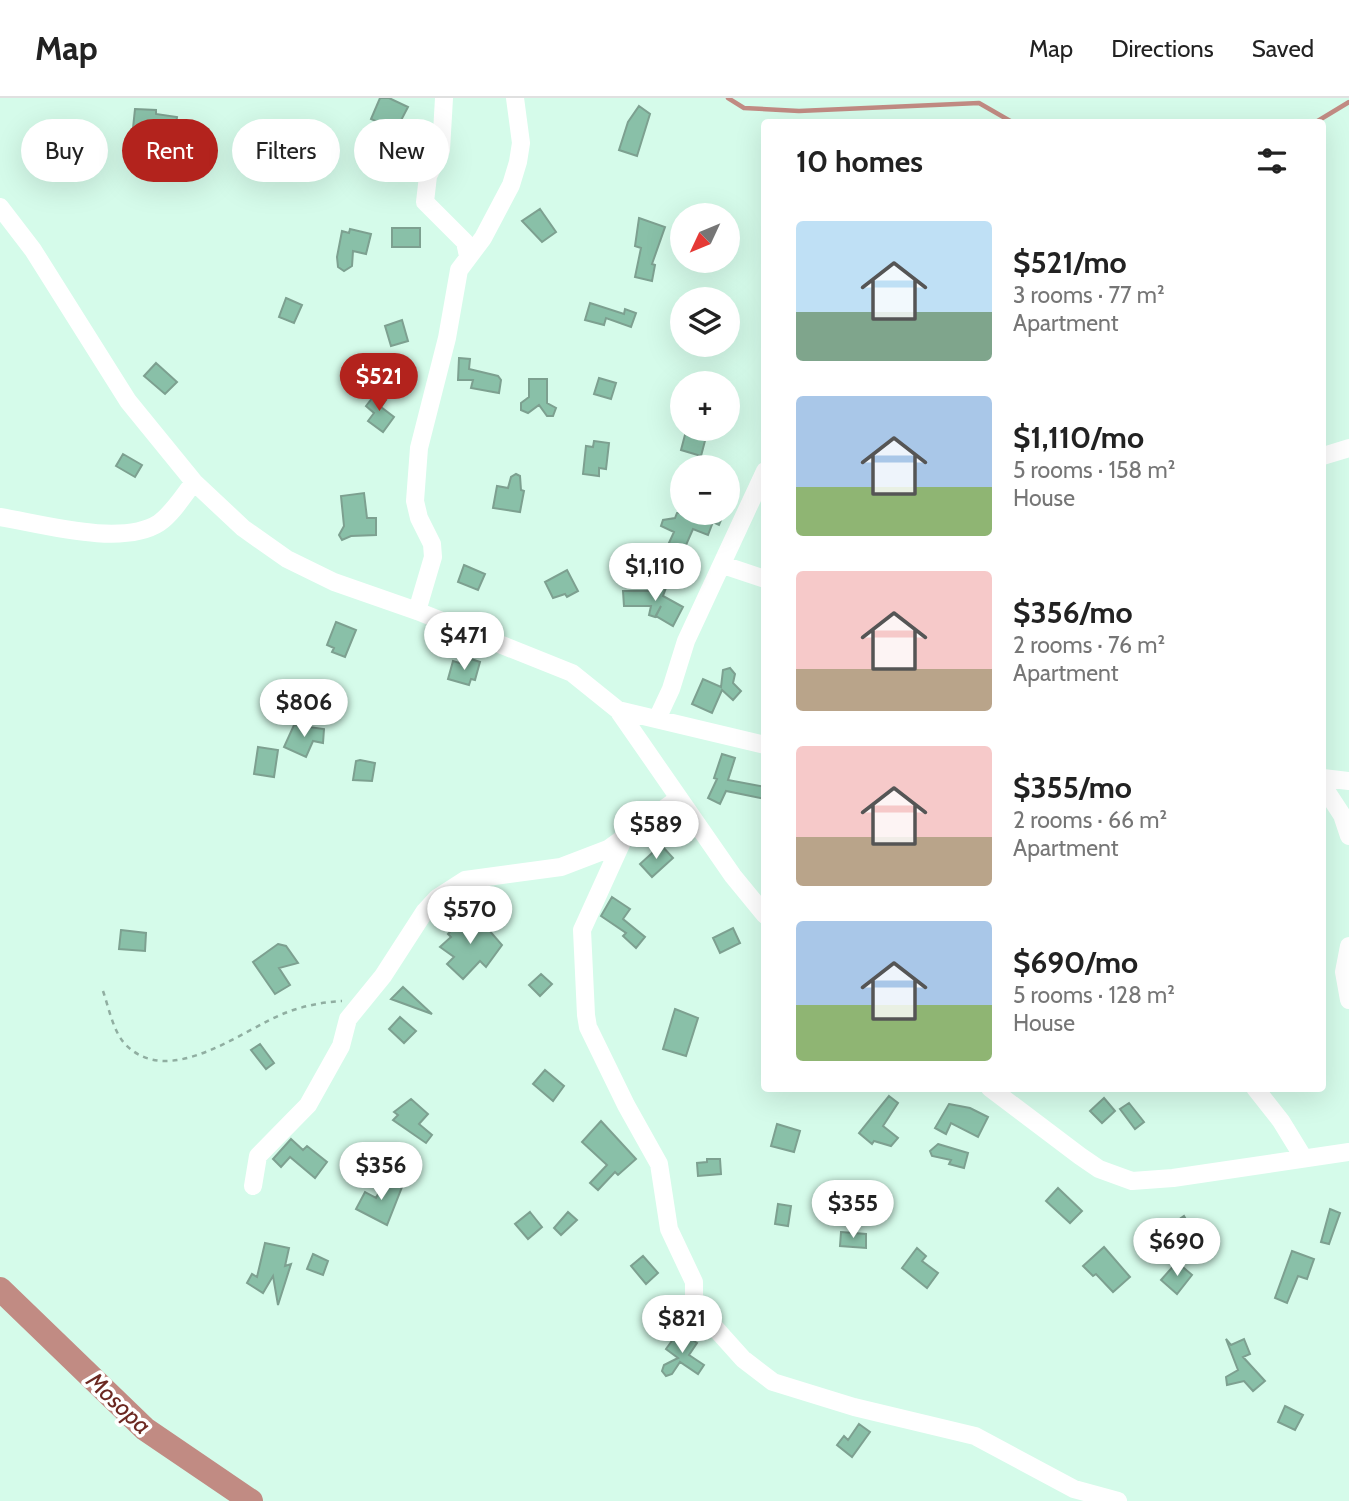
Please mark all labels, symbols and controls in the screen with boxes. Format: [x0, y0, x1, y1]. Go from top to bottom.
text: Map [35, 28, 98, 68]
text: Map [1029, 34, 1073, 63]
text: Directions [1111, 34, 1214, 63]
text: Saved [1252, 34, 1314, 63]
chip: Buy [21, 119, 108, 182]
chip: Rent [122, 119, 218, 182]
chip: Filters [232, 119, 340, 182]
chip: New [354, 119, 449, 182]
icon: filters [1253, 142, 1291, 180]
text: 10 homes [796, 143, 923, 180]
north arrow [670, 203, 740, 273]
map controls [670, 203, 740, 525]
text: $521/mo [1013, 244, 1127, 281]
icon: home [852, 249, 936, 333]
text: 3 rooms · 77 m² [1013, 281, 1165, 309]
button: layers [670, 287, 740, 357]
text: Apartment [1013, 309, 1118, 337]
pin: $521 [338, 354, 420, 413]
text: $521 [356, 362, 402, 390]
button: + [670, 371, 740, 441]
text: $1,110/mo [1013, 419, 1144, 456]
icon: home [852, 424, 936, 508]
button: − [670, 455, 740, 525]
text: 5 rooms · 158 m² [1013, 456, 1175, 484]
text: House [1013, 484, 1075, 512]
pin: $1,110 [598, 544, 712, 603]
text: $1,110 [625, 552, 685, 580]
text: $356/mo [1013, 594, 1133, 631]
icon: home [852, 599, 936, 683]
pin: $471 [423, 612, 505, 672]
text: $471 [440, 621, 488, 649]
text: 2 rooms · 76 m² [1013, 631, 1165, 659]
text: Apartment [1013, 659, 1118, 687]
pin: $806 [263, 680, 345, 739]
text: $806 [276, 688, 332, 716]
text: $355/mo [1013, 769, 1132, 806]
icon: home [852, 774, 936, 858]
pin: $589 [615, 802, 697, 861]
text: 2 rooms · 66 m² [1013, 806, 1167, 834]
text: $589 [630, 810, 682, 838]
text: Apartment [1013, 834, 1118, 862]
pin: $570 [429, 886, 511, 946]
text: $570 [443, 895, 497, 923]
text: $690/mo [1013, 944, 1138, 981]
icon: home [852, 949, 936, 1033]
text: 5 rooms · 128 m² [1013, 981, 1175, 1009]
text: House [1013, 1009, 1075, 1037]
pin: $356 [340, 1142, 422, 1202]
text: $356 [355, 1151, 407, 1179]
pin: $355 [812, 1180, 894, 1240]
text: $355 [828, 1189, 878, 1217]
pin: $690 [1136, 1218, 1218, 1278]
text: $690 [1149, 1227, 1205, 1255]
pin: $821 [641, 1296, 723, 1355]
text: $821 [658, 1304, 706, 1332]
water label: Mosopa [80, 1365, 157, 1440]

